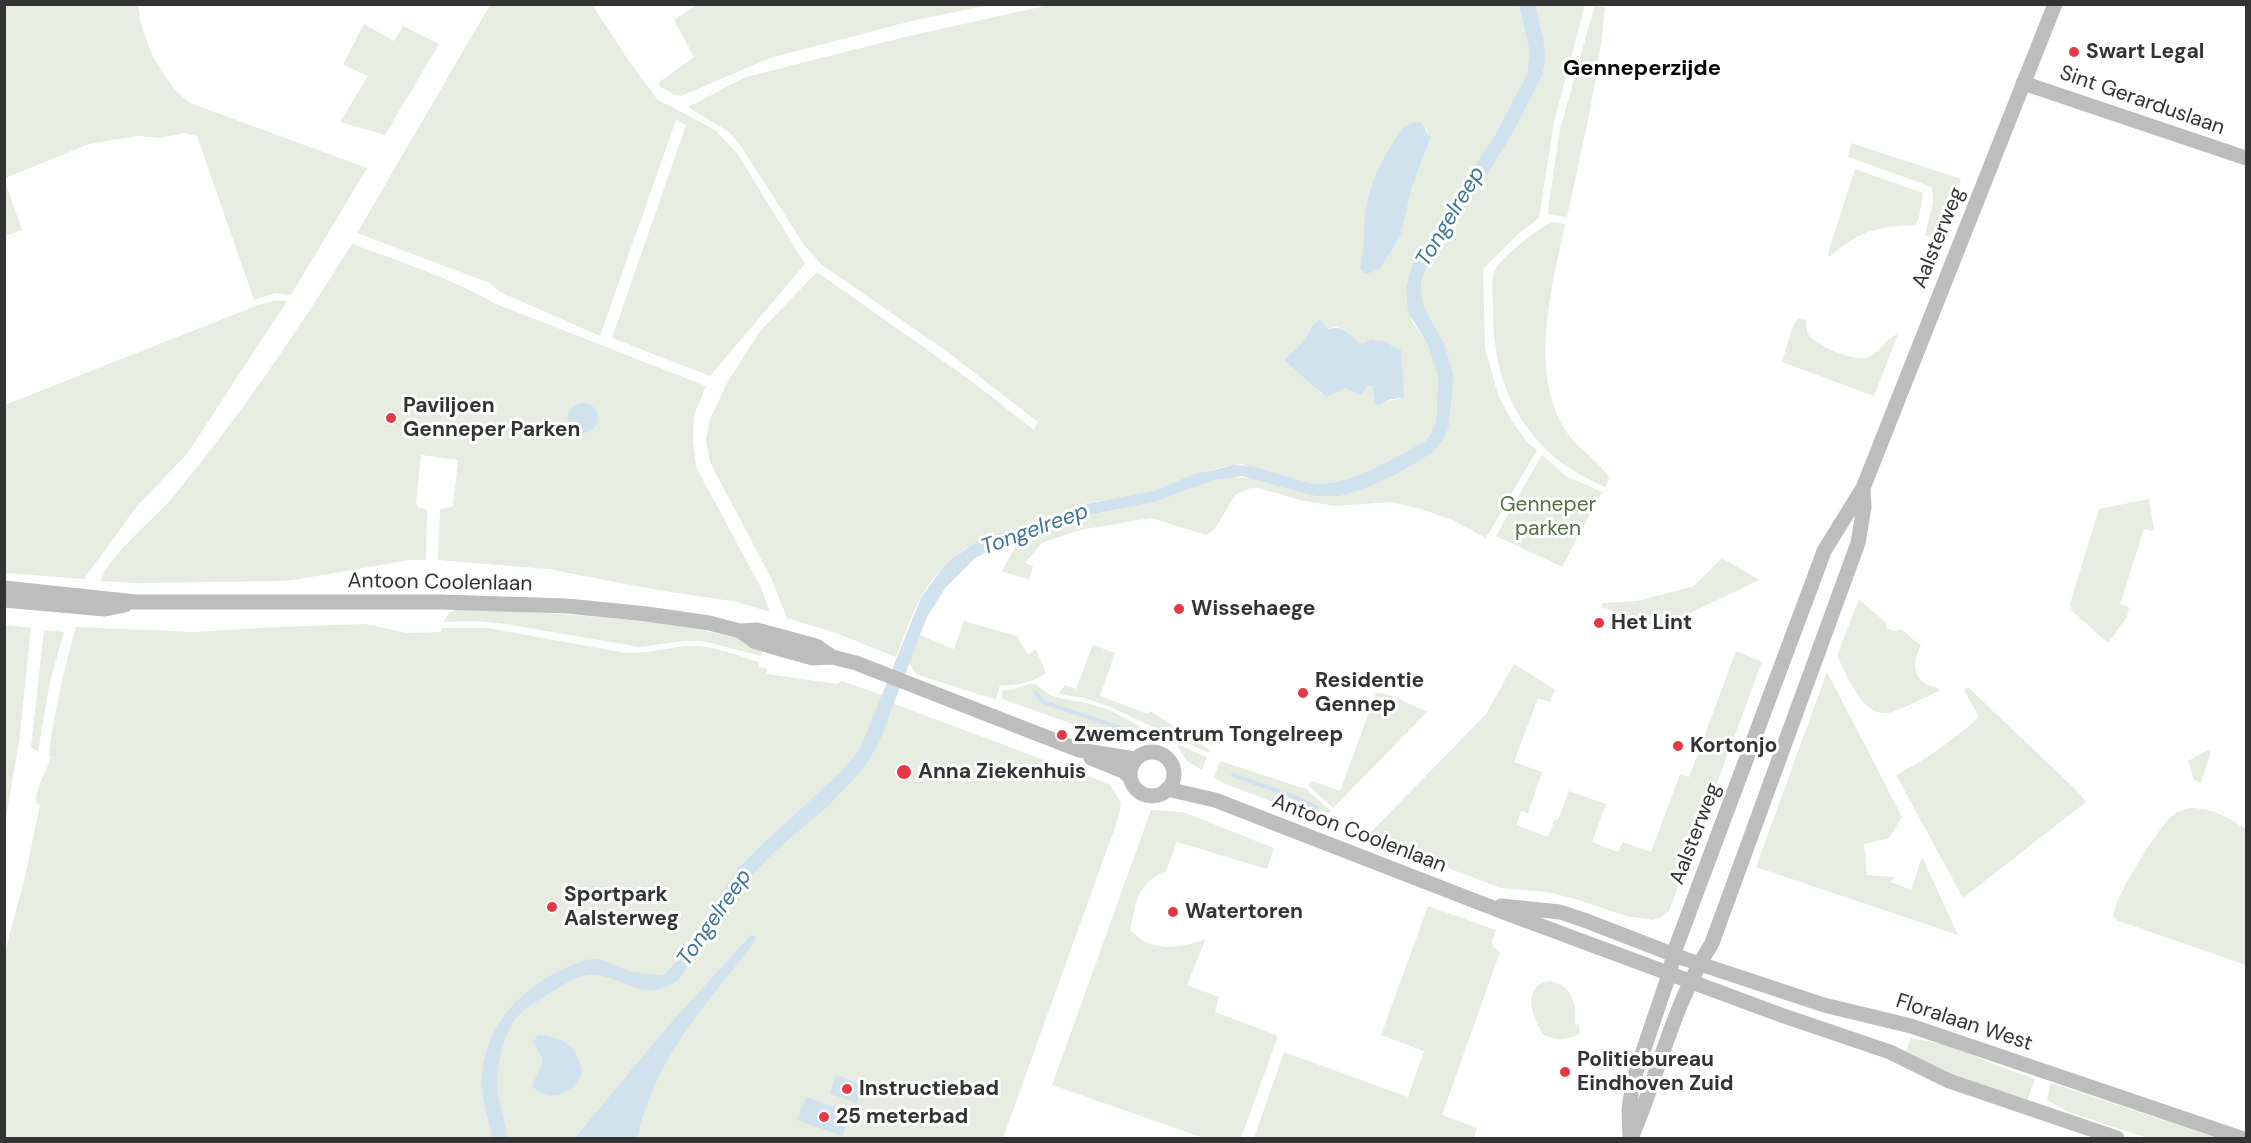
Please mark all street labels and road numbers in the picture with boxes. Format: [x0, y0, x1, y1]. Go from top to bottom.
street label: Sint Gerarduslaan [2056, 61, 2228, 141]
street label: Aalsterweg [1907, 184, 1971, 292]
street label: Antoon Coolenlaan [347, 569, 533, 597]
street label: Aalsterweg [1665, 780, 1727, 888]
street label: Antoon Coolenlaan [1268, 789, 1450, 879]
street label: Floralaan West [1892, 989, 2036, 1057]

